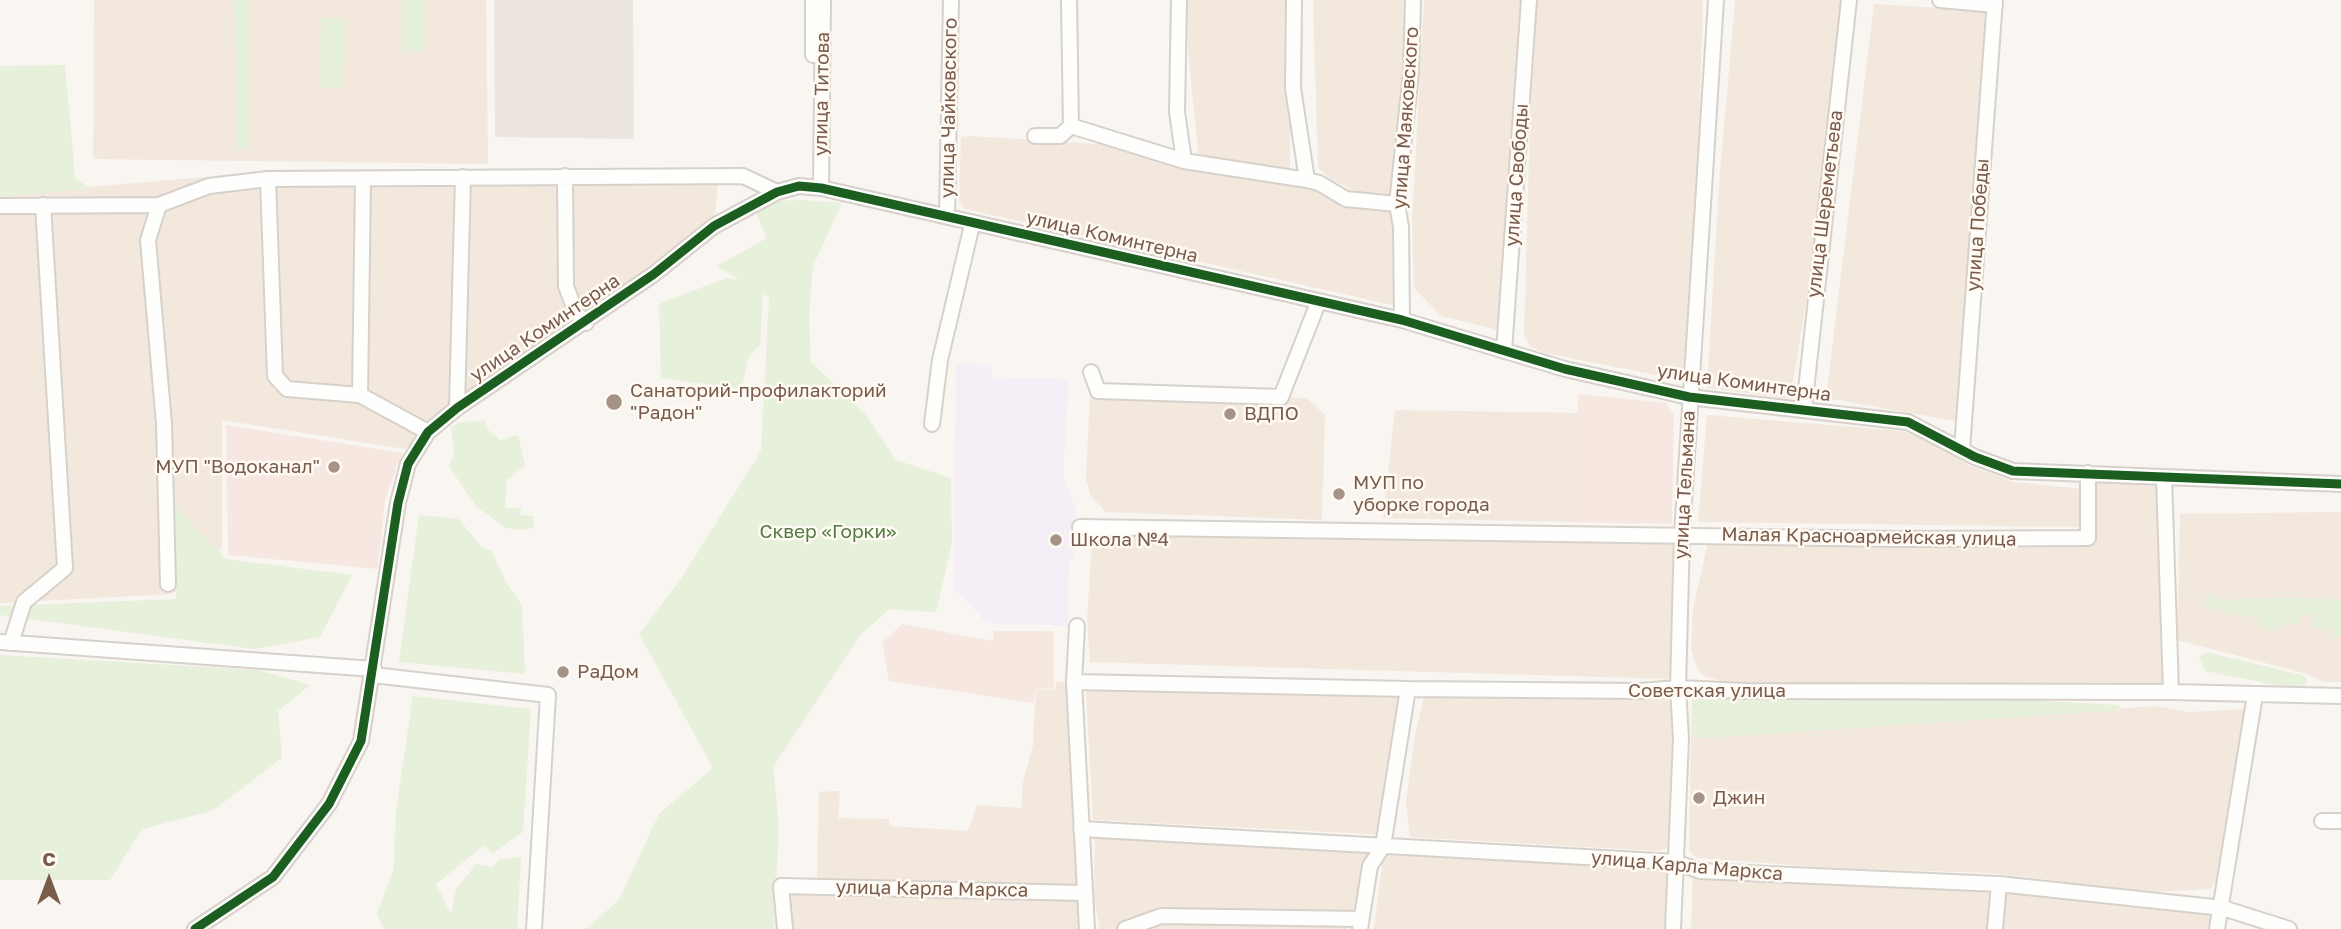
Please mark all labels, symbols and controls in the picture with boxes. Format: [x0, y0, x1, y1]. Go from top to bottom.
street label: улица Чайковского [936, 18, 962, 198]
street label: улица Маяковского [1388, 26, 1424, 210]
street label: улица Титова [810, 32, 834, 156]
street label: улица Свободы [1501, 103, 1533, 247]
street label: улица Шереметьева [1802, 109, 1848, 299]
street label: улица Победы [1962, 158, 1994, 292]
street label: улица Коминтерна [1024, 206, 1200, 268]
street label: улица Коминтерна [466, 269, 624, 387]
street label: улица Коминтерна [1655, 359, 1833, 407]
place label: Санаторий-профилакторий "Радон" [630, 380, 887, 424]
marker: Санаторий-профилакторий "Радон" [604, 392, 624, 412]
place label: ВДПО [1244, 403, 1299, 425]
marker: ВДПО [1222, 406, 1238, 422]
street label: улица Тельмана [1670, 410, 1700, 560]
place label: МУП "Водоканал" [155, 456, 320, 478]
marker: МУП "Водоканал" [326, 459, 342, 475]
place label: МУП по уборке города [1353, 472, 1490, 516]
marker: МУП по уборке города [1331, 486, 1347, 502]
park label: Сквер «Горки» [759, 521, 897, 543]
street label: Малая Красноармейская улица [1721, 523, 2017, 551]
place label: Школа №4 [1070, 529, 1169, 551]
marker: Школа №4 [1048, 532, 1064, 548]
place label: РаДом [577, 661, 639, 683]
marker: РаДом [555, 664, 571, 680]
street label: Советская улица [1628, 680, 1786, 702]
place label: Джин [1713, 787, 1765, 809]
marker: Джин [1691, 790, 1707, 806]
north arrow [14, 845, 84, 915]
street label: улица Карла Маркса [1590, 846, 1784, 886]
text: С [42, 847, 56, 870]
street label: улица Карла Маркса [835, 876, 1029, 902]

